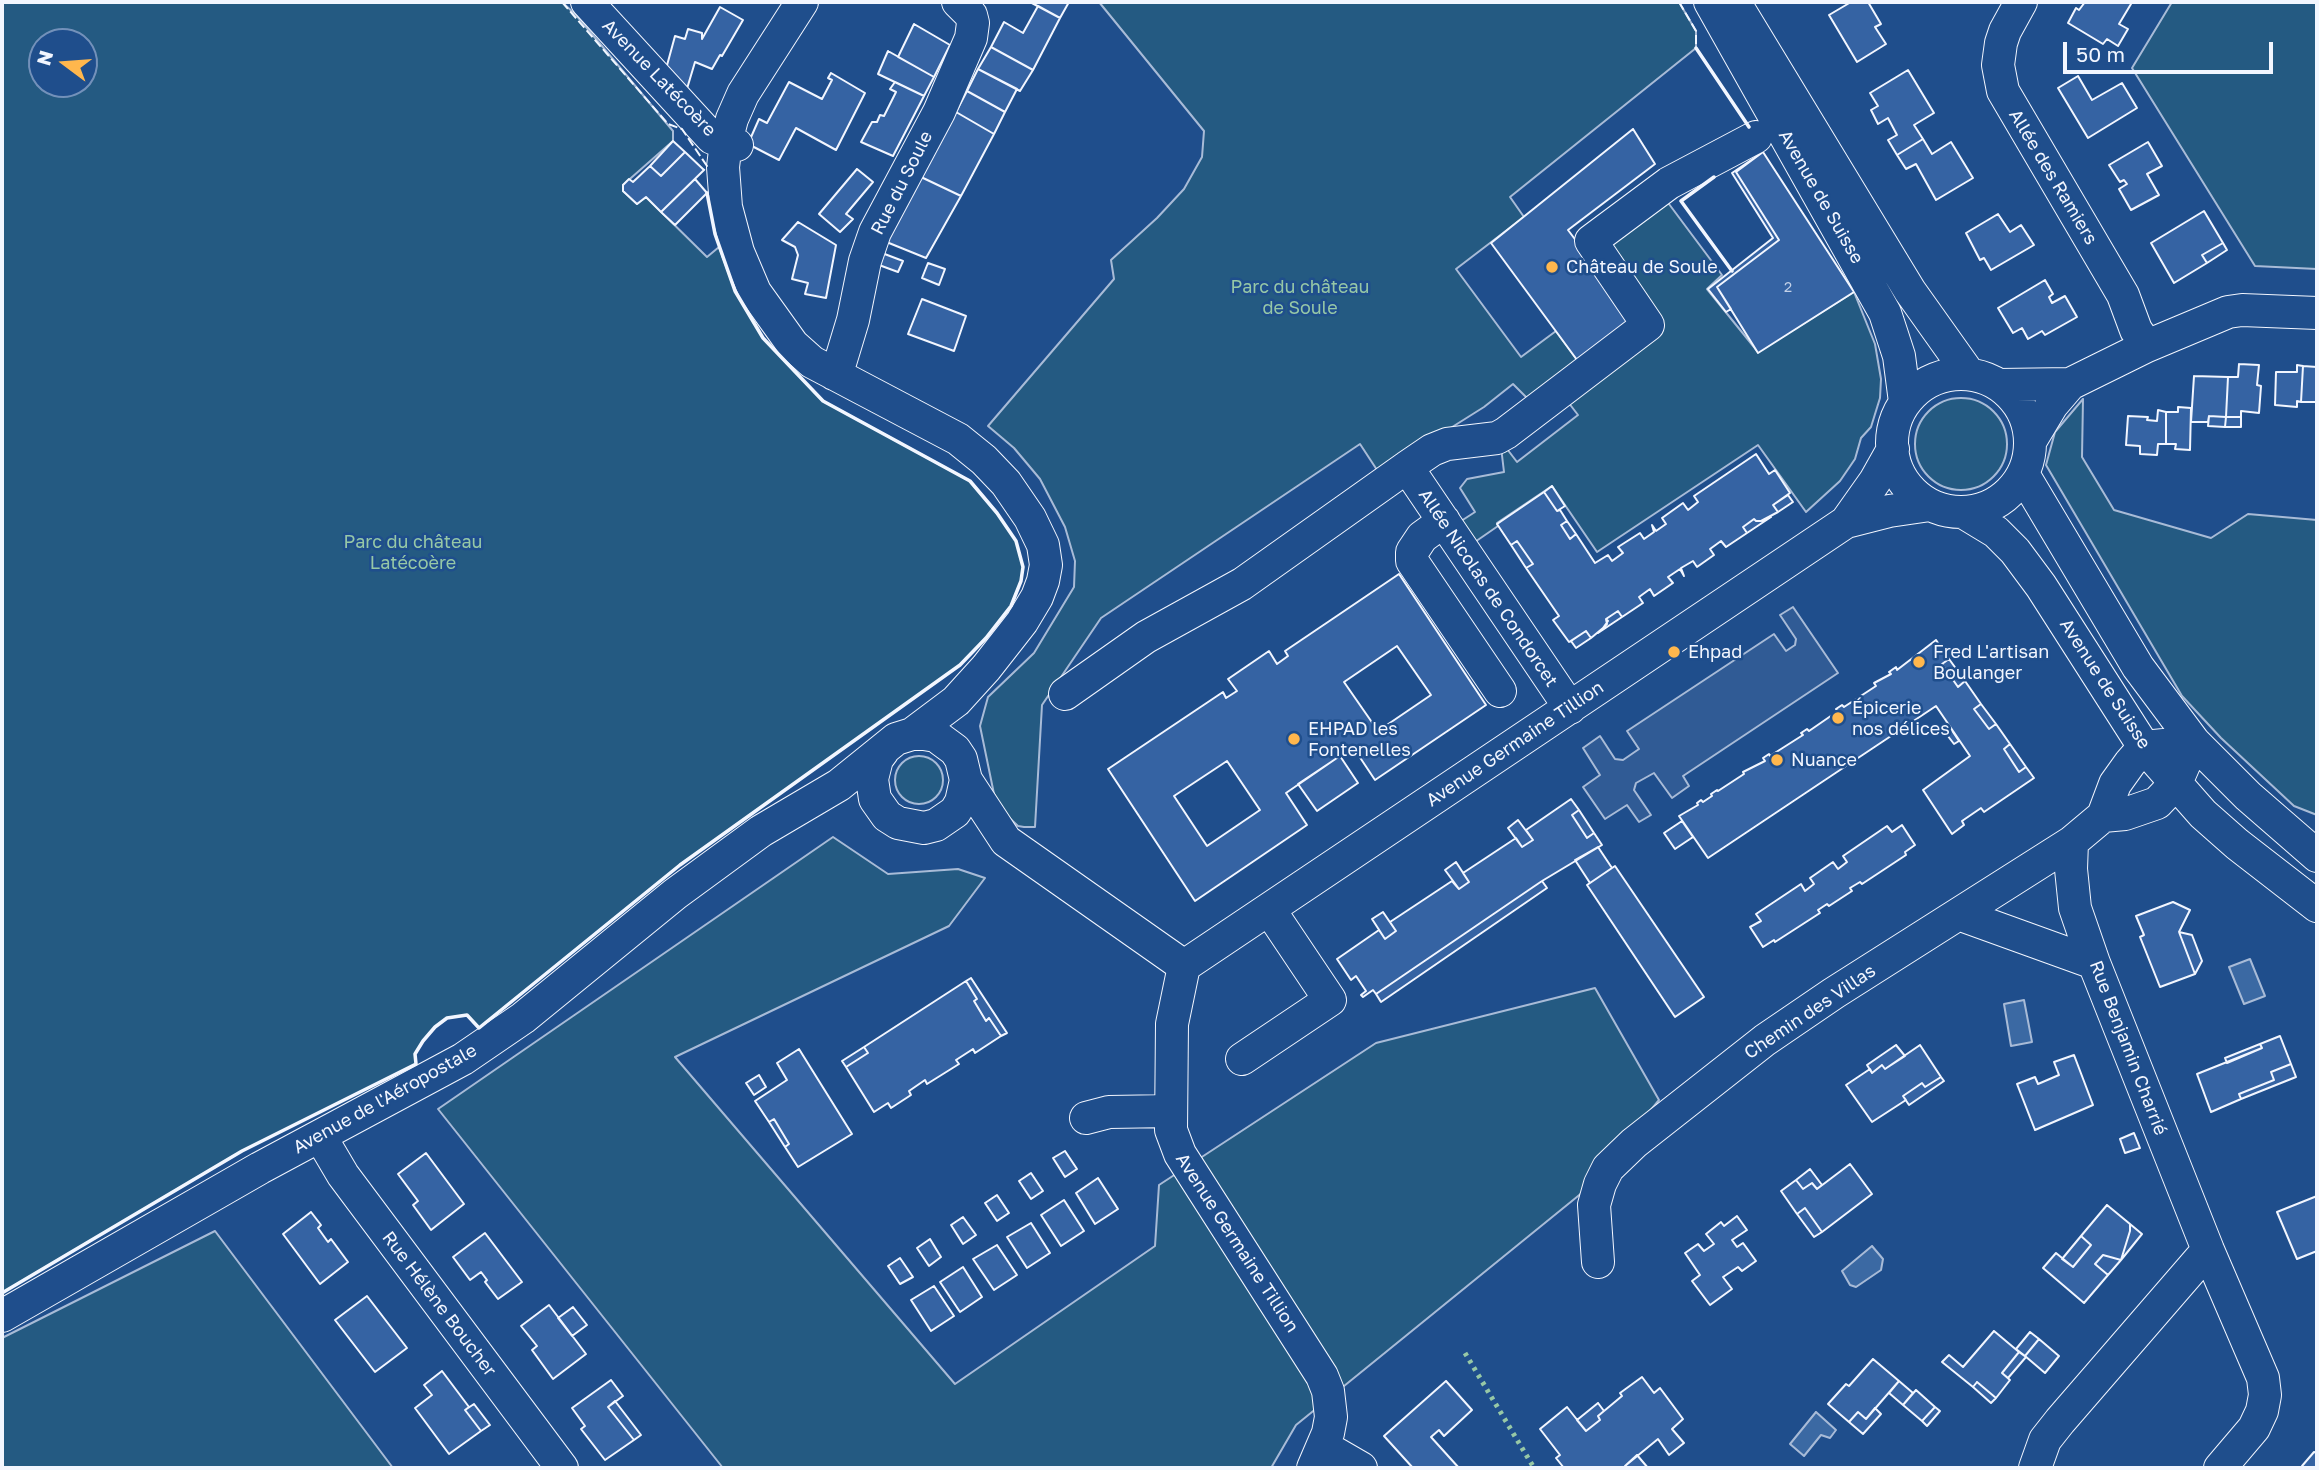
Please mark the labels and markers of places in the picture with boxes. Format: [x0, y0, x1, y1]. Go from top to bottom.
place label: Château de Soule [1566, 256, 1718, 278]
marker: Château de Soule [1544, 259, 1560, 275]
place label: Ehpad [1688, 641, 1742, 663]
place label: Fred L'artisan Boulanger [1933, 641, 2049, 684]
marker: Ehpad [1666, 644, 1682, 660]
marker: Fred L'artisan Boulanger [1911, 654, 1927, 670]
place label: Épicerie nos délices [1852, 697, 1950, 740]
marker: Épicerie nos délices [1830, 710, 1846, 726]
place label: EHPAD les Fontenelles [1308, 718, 1411, 760]
marker: EHPAD les Fontenelles [1286, 731, 1302, 747]
place label: Nuance [1791, 749, 1857, 771]
marker: Nuance [1769, 752, 1785, 768]

